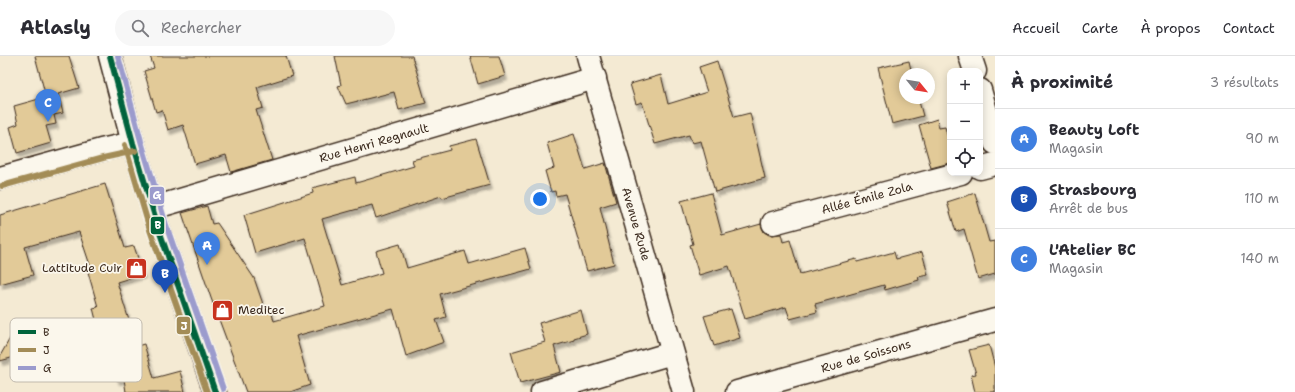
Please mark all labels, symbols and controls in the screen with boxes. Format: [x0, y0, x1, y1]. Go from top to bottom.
search box [115, 10, 395, 46]
text: Atlasly [20, 15, 91, 40]
icon: search [129, 17, 151, 39]
text: Rechercher [161, 18, 242, 38]
text: Accueil [1012, 19, 1060, 37]
text: Carte [1082, 19, 1118, 37]
text: À propos [1140, 19, 1201, 37]
text: Contact [1223, 19, 1275, 37]
north arrow [899, 68, 935, 104]
map controls [947, 68, 983, 176]
button: + [947, 68, 983, 104]
text: À proximité [1011, 71, 1113, 93]
text: 3 résultats [1210, 74, 1279, 91]
pin: C [35, 89, 61, 122]
button: − [947, 104, 983, 140]
street label: Rue Henri Regnault [317, 120, 431, 166]
text: Beauty Loft [1049, 120, 1139, 140]
text: A [1019, 130, 1029, 147]
text: 90 m [1245, 130, 1279, 147]
button: locate [947, 140, 983, 176]
text: Magasin [1049, 140, 1103, 157]
street label: Allée Émile Zola [820, 178, 915, 218]
text: Strasbourg [1049, 180, 1136, 200]
street label: Avenue Rude [618, 185, 654, 263]
line badge: G [149, 186, 165, 205]
text: G [153, 188, 162, 203]
your location [530, 189, 550, 209]
text: B [1020, 190, 1028, 207]
text: 110 m [1244, 190, 1279, 207]
text: Arrêt de bus [1049, 200, 1128, 217]
line badge: B [150, 216, 165, 235]
text: B [155, 218, 162, 233]
pin: A [194, 232, 220, 265]
text: L'Atelier BC [1049, 240, 1136, 260]
text: C [1020, 250, 1028, 267]
text: 140 m [1240, 250, 1279, 267]
shop icon: Lattitude Cuir [124, 255, 150, 281]
place label: Lattitude Cuir [42, 260, 122, 276]
pin: B [152, 260, 178, 293]
text: Magasin [1049, 260, 1103, 277]
shop icon: Meditec [210, 297, 236, 323]
place label: Meditec [238, 302, 285, 318]
line badge: J [176, 316, 191, 335]
legend [10, 318, 142, 382]
text: J [181, 319, 188, 334]
text: B [43, 325, 50, 340]
street label: Rue de Soissons [819, 336, 913, 376]
text: J [43, 343, 50, 358]
text: G [43, 361, 52, 376]

